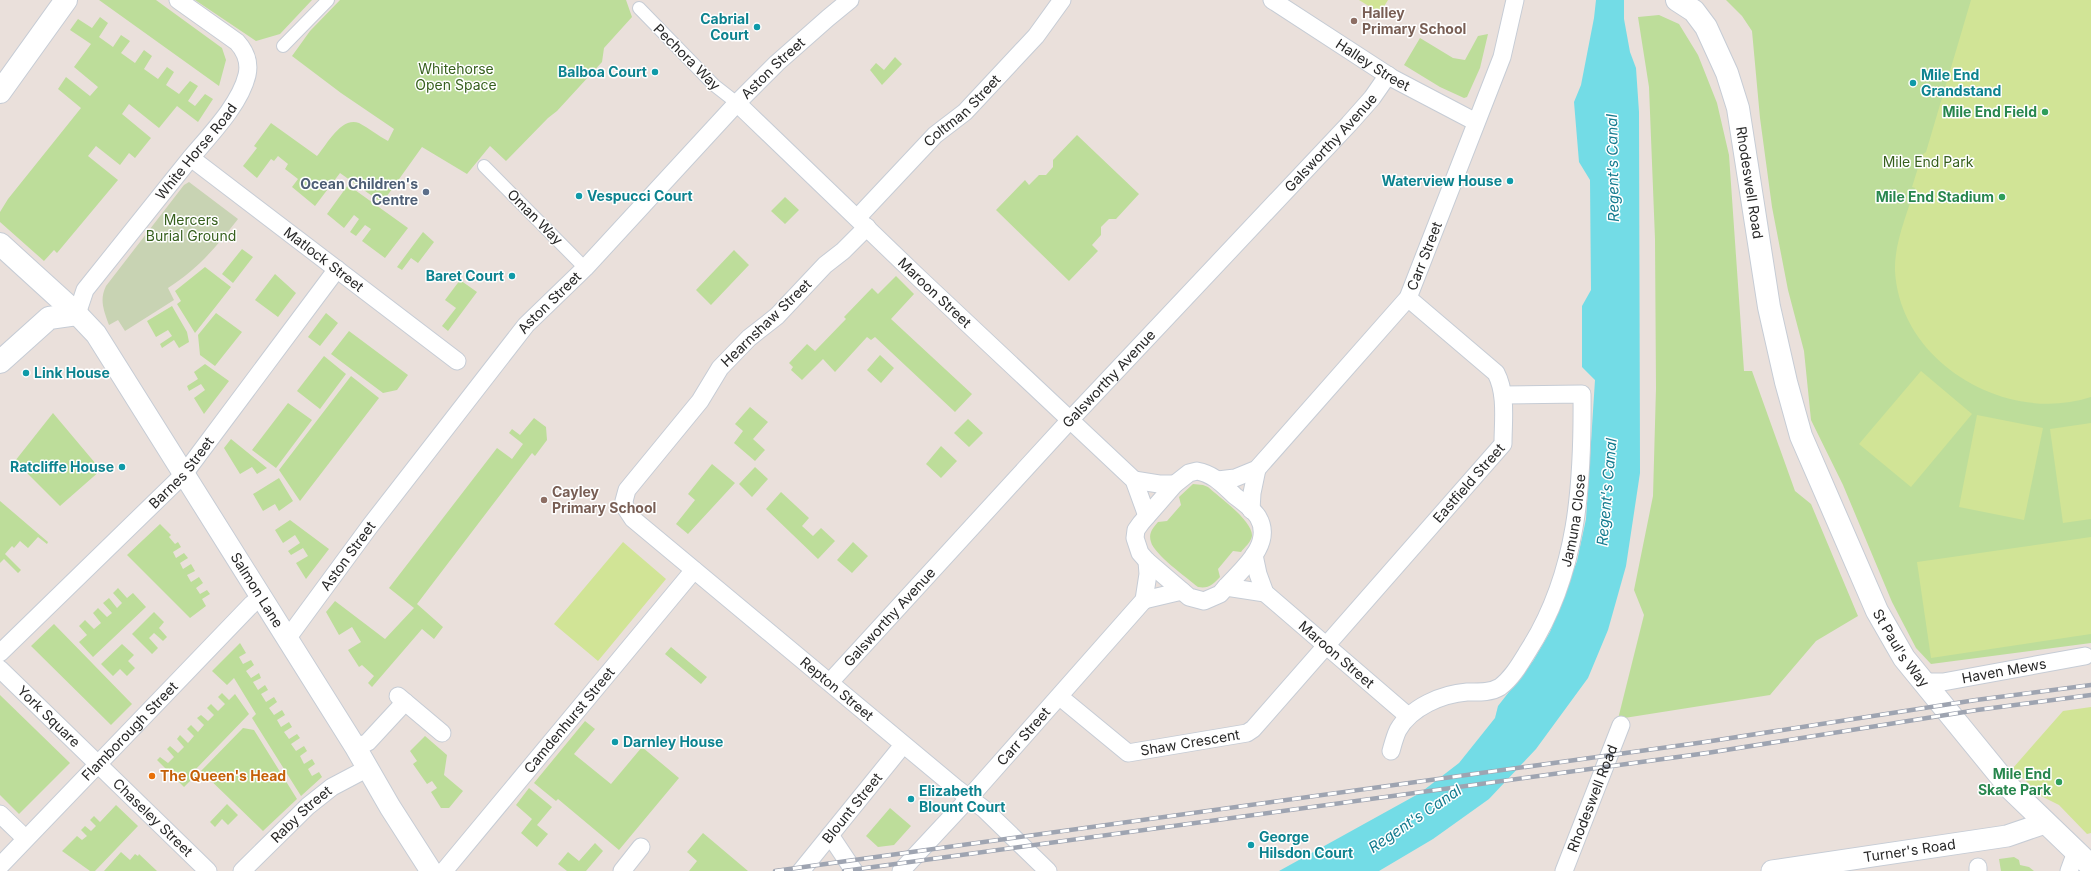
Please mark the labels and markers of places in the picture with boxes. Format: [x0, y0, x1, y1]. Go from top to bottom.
place label: Halley Primary School [1362, 4, 1466, 37]
place label: Cabrial Court [700, 10, 749, 43]
marker: Halley Primary School [1349, 16, 1359, 26]
marker: Cabrial Court [752, 22, 762, 32]
place label: Balboa Court [558, 63, 647, 80]
place label: Mile End Grandstand [1921, 66, 2001, 99]
marker: Balboa Court [650, 67, 660, 77]
marker: Mile End Grandstand [1908, 78, 1918, 88]
place label: Mile End Field [1942, 103, 2037, 120]
marker: Mile End Field [2040, 107, 2050, 117]
place label: Waterview House [1381, 172, 1502, 189]
place label: Ocean Children's Centre [300, 175, 418, 208]
marker: Waterview House [1505, 176, 1515, 186]
marker: Ocean Children's Centre [421, 187, 431, 197]
place label: Vespucci Court [587, 187, 693, 204]
place label: Mile End Stadium [1876, 188, 1994, 205]
marker: Vespucci Court [574, 191, 584, 201]
marker: Mile End Stadium [1997, 192, 2007, 202]
place label: Baret Court [426, 267, 504, 284]
marker: Baret Court [507, 271, 517, 281]
place label: Link House [34, 364, 110, 381]
marker: Link House [21, 368, 31, 378]
place label: Ratcliffe House [10, 458, 114, 475]
marker: Ratcliffe House [117, 462, 127, 472]
place label: Cayley Primary School [552, 483, 656, 516]
marker: Cayley Primary School [539, 495, 549, 505]
place label: Darnley House [623, 733, 723, 750]
marker: Darnley House [610, 737, 620, 747]
place label: Mile End Skate Park [1978, 765, 2052, 798]
place label: The Queen's Head [160, 767, 286, 784]
marker: The Queen's Head [147, 771, 157, 781]
marker: Mile End Skate Park [2054, 777, 2064, 787]
place label: Elizabeth Blount Court [919, 782, 1005, 815]
marker: Elizabeth Blount Court [906, 794, 916, 804]
place label: George Hilsdon Court [1259, 828, 1353, 861]
marker: George Hilsdon Court [1246, 840, 1256, 850]

